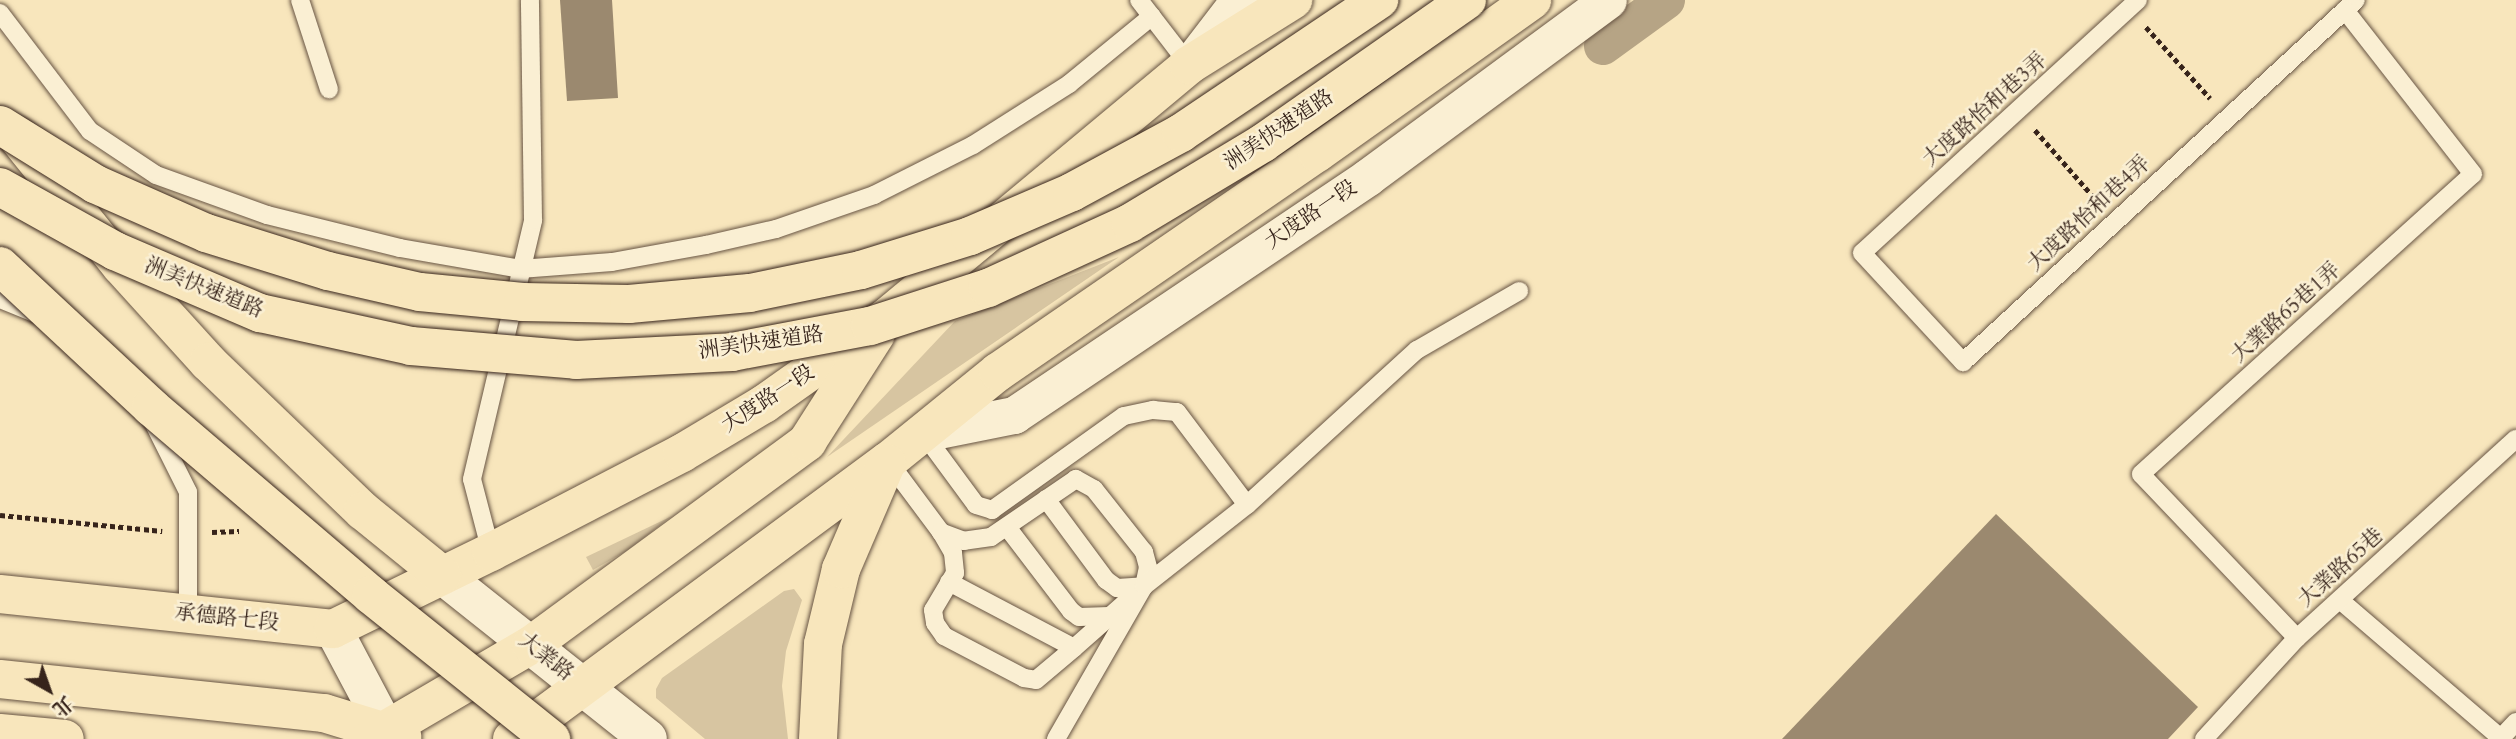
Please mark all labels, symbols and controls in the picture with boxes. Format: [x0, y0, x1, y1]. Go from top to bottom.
street label: 大度路怡和巷3弄 [1918, 48, 2052, 172]
street label: 洲美快速道路 [1220, 84, 1338, 176]
street label: 大度路怡和巷4弄 [2023, 151, 2155, 277]
street label: 大度路一段 [1260, 175, 1362, 255]
street label: 洲美快速道路 [141, 253, 267, 323]
street label: 大業路65巷1弄 [2227, 258, 2345, 368]
street label: 洲美快速道路 [697, 322, 825, 364]
street label: 大度路一段 [717, 360, 819, 438]
street label: 大業路65巷 [2293, 523, 2389, 613]
street label: 承德路七段 [173, 600, 281, 636]
street label: 大業路 [513, 628, 579, 686]
north arrow [14, 655, 84, 725]
text: 北 [47, 690, 78, 722]

